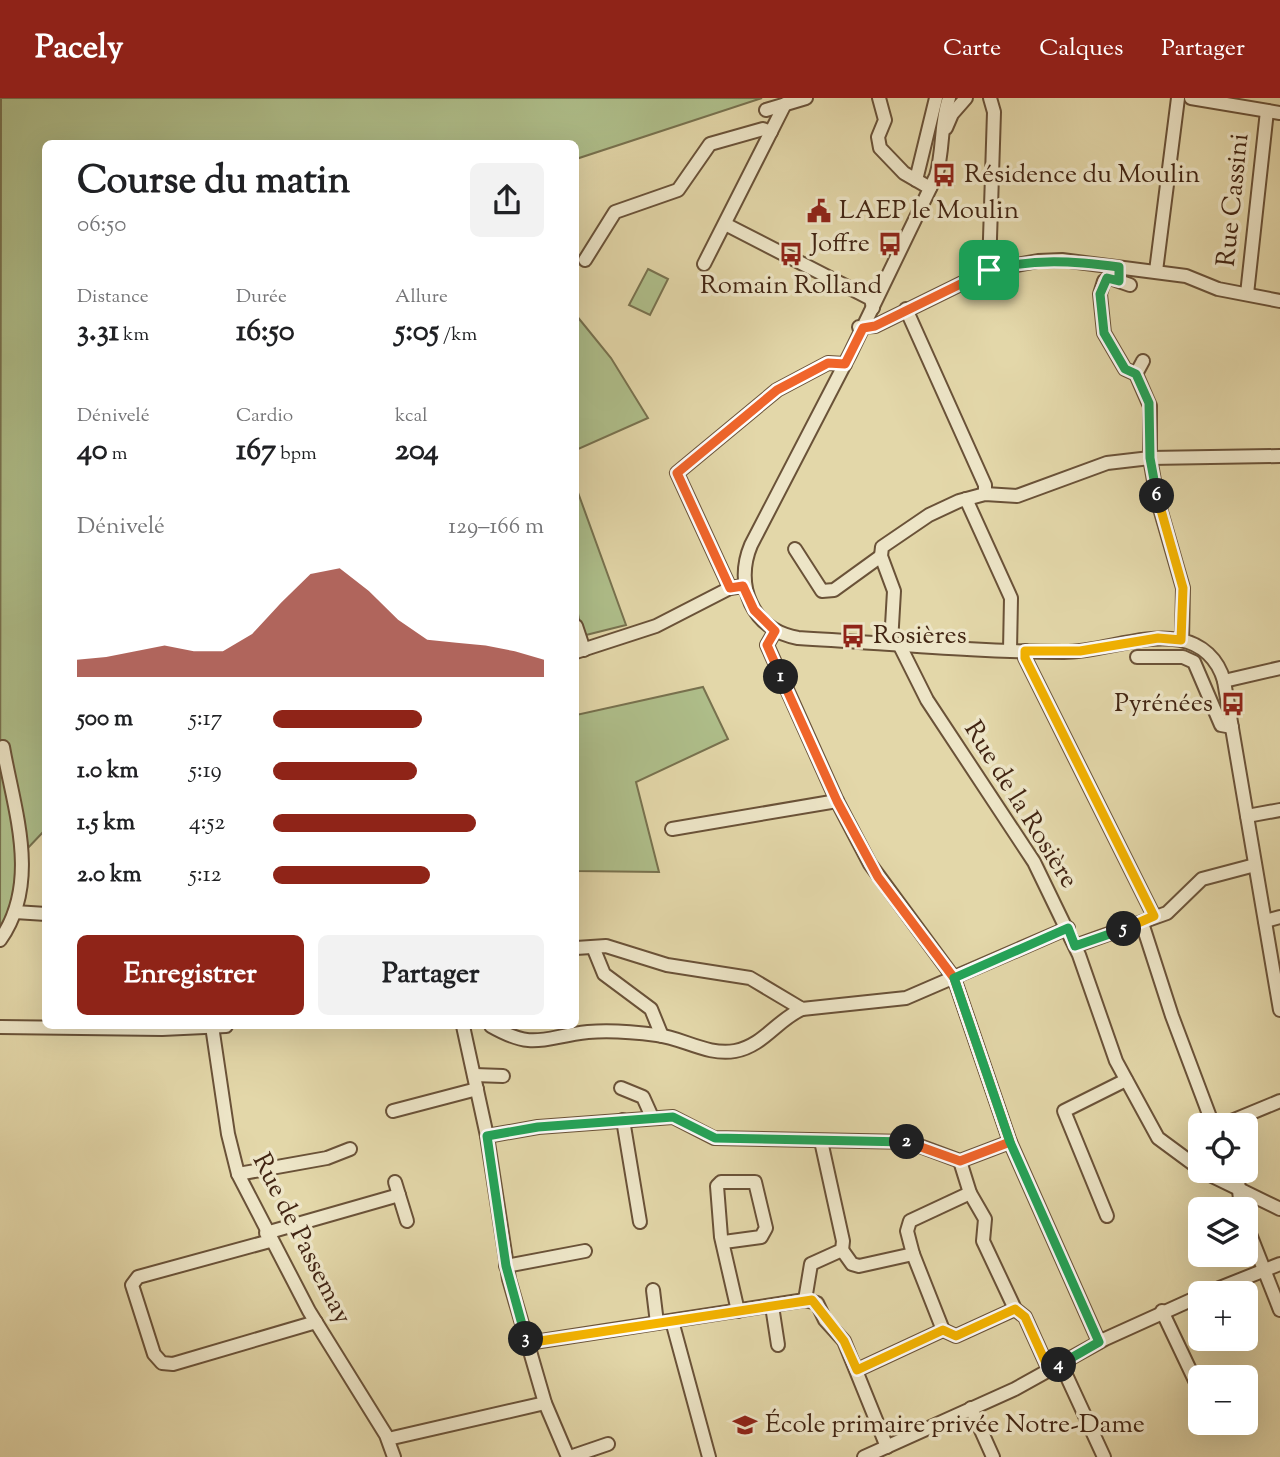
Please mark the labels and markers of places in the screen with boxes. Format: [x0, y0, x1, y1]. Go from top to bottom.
place label: Résidence du Moulin [964, 157, 1200, 194]
bus stop icon: Résidence du Moulin [930, 161, 958, 189]
place label: LAEP le Moulin [839, 193, 1019, 230]
public building icon: LAEP le Moulin [805, 197, 833, 225]
place label: Joffre [809, 226, 870, 263]
bus stop icon: Joffre [876, 230, 904, 258]
bus stop icon: Romain Rolland [777, 240, 805, 268]
pin [959, 240, 1019, 300]
place label: Romain Rolland [700, 268, 882, 305]
pin: 6 [1140, 478, 1174, 514]
place label: Rosières [873, 618, 967, 655]
bus stop icon: Rosières [839, 622, 867, 650]
pin: 1 [764, 660, 798, 694]
place label: Pyrénées [1114, 686, 1213, 723]
bus stop icon: Pyrénées [1219, 690, 1247, 718]
pin: 5 [1106, 912, 1142, 946]
pin: 2 [890, 1124, 925, 1160]
pin: 3 [508, 1322, 544, 1356]
pin: 4 [1042, 1348, 1076, 1382]
place label: École primaire privée Notre-Dame [765, 1407, 1145, 1444]
school or university icon: École primaire privée Notre-Dame [731, 1411, 759, 1439]

